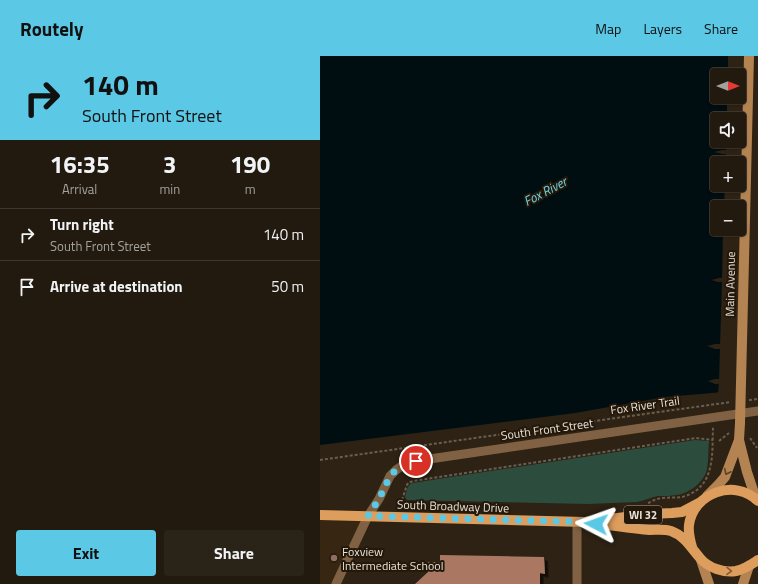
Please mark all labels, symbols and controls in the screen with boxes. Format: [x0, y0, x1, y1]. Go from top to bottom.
text: Routely [20, 14, 83, 43]
text: Map [595, 18, 621, 39]
text: Layers [643, 18, 682, 39]
text: Share [704, 18, 738, 39]
text: 140 m [82, 63, 159, 106]
north arrow [710, 68, 746, 104]
map controls [710, 68, 746, 236]
icon: right [16, 72, 68, 124]
text: South Front Street [82, 102, 222, 129]
button: sound [710, 112, 746, 148]
text: 16:35 [50, 146, 110, 182]
text: 3 [163, 146, 177, 182]
text: 190 [230, 146, 270, 182]
button: + [710, 156, 746, 192]
water label: Fox River [520, 170, 572, 211]
text: Arrival [62, 179, 97, 199]
text: min [159, 179, 180, 199]
text: m [245, 179, 256, 199]
button: − [710, 200, 746, 236]
text: Turn right [50, 213, 114, 236]
text: 140 m [263, 223, 304, 246]
icon: right [16, 224, 38, 246]
text: South Front Street [50, 236, 151, 256]
street label: Main Avenue [720, 251, 740, 317]
text: Arrive at destination [50, 275, 183, 298]
text: 50 m [271, 275, 304, 298]
icon: arrive [16, 276, 38, 298]
street label: Fox River Trail [609, 391, 681, 419]
street label: South Front Street [500, 413, 595, 445]
pin [399, 444, 433, 478]
icon: arrive [405, 450, 427, 472]
one-way arrow [724, 468, 732, 476]
street label: South Broadway Drive [397, 495, 509, 517]
position arrow [575, 503, 617, 545]
road number: WI 32 [624, 506, 662, 524]
button: Exit [16, 530, 156, 576]
button: Share [164, 530, 304, 576]
place label: Foxview Intermediate School [342, 542, 443, 575]
marker: Foxview Intermediate School [329, 553, 339, 563]
one-way arrow [726, 566, 733, 575]

